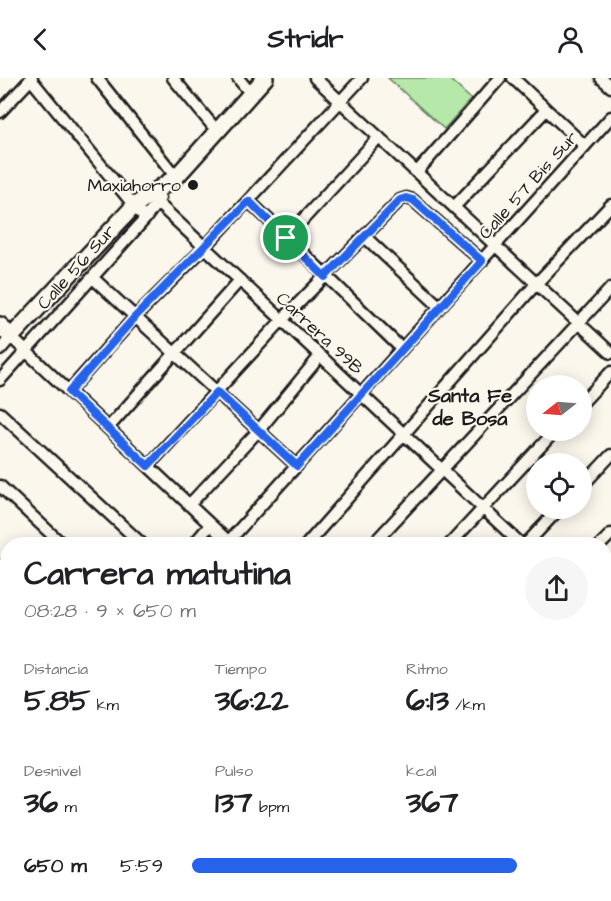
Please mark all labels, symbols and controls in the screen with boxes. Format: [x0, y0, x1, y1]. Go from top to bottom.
text: Stridr [268, 20, 344, 58]
icon: back [24, 23, 57, 56]
icon: person [554, 23, 587, 56]
street label: Calle 57 Bis Sur [473, 126, 584, 245]
place label: Maxiahorro [88, 173, 181, 198]
marker: Maxiahorro [186, 178, 200, 192]
pin [260, 212, 311, 263]
street label: Calle 56 Sur [31, 219, 121, 315]
icon: arrive [269, 221, 302, 254]
street label: Carrera 99B [271, 286, 369, 381]
north arrow [526, 375, 592, 441]
map controls [526, 375, 592, 519]
district label: Santa Fe de Bosa [427, 382, 512, 433]
button: locate [526, 453, 592, 519]
text: Carrera matutina [24, 551, 291, 597]
button: share [525, 557, 588, 620]
text: 08:28 · 9 × 650 m [24, 597, 196, 625]
text: Distancia [24, 658, 88, 680]
text: Tiempo [215, 658, 266, 680]
text: Ritmo [406, 658, 448, 680]
text: 5.85 [24, 680, 90, 722]
text: 36:22 [215, 680, 288, 722]
text: 6:13 [406, 680, 449, 722]
text: km [90, 694, 119, 716]
text: /km [449, 694, 485, 716]
text: Desnivel [24, 760, 81, 782]
text: Pulso [215, 760, 253, 782]
text: kcal [406, 760, 437, 782]
text: 36 [24, 782, 58, 824]
text: 137 [215, 782, 253, 824]
text: 367 [406, 782, 459, 824]
text: m [58, 796, 77, 818]
text: bpm [253, 796, 289, 818]
text: 650 m [24, 852, 87, 880]
text: 5:59 [120, 852, 163, 880]

